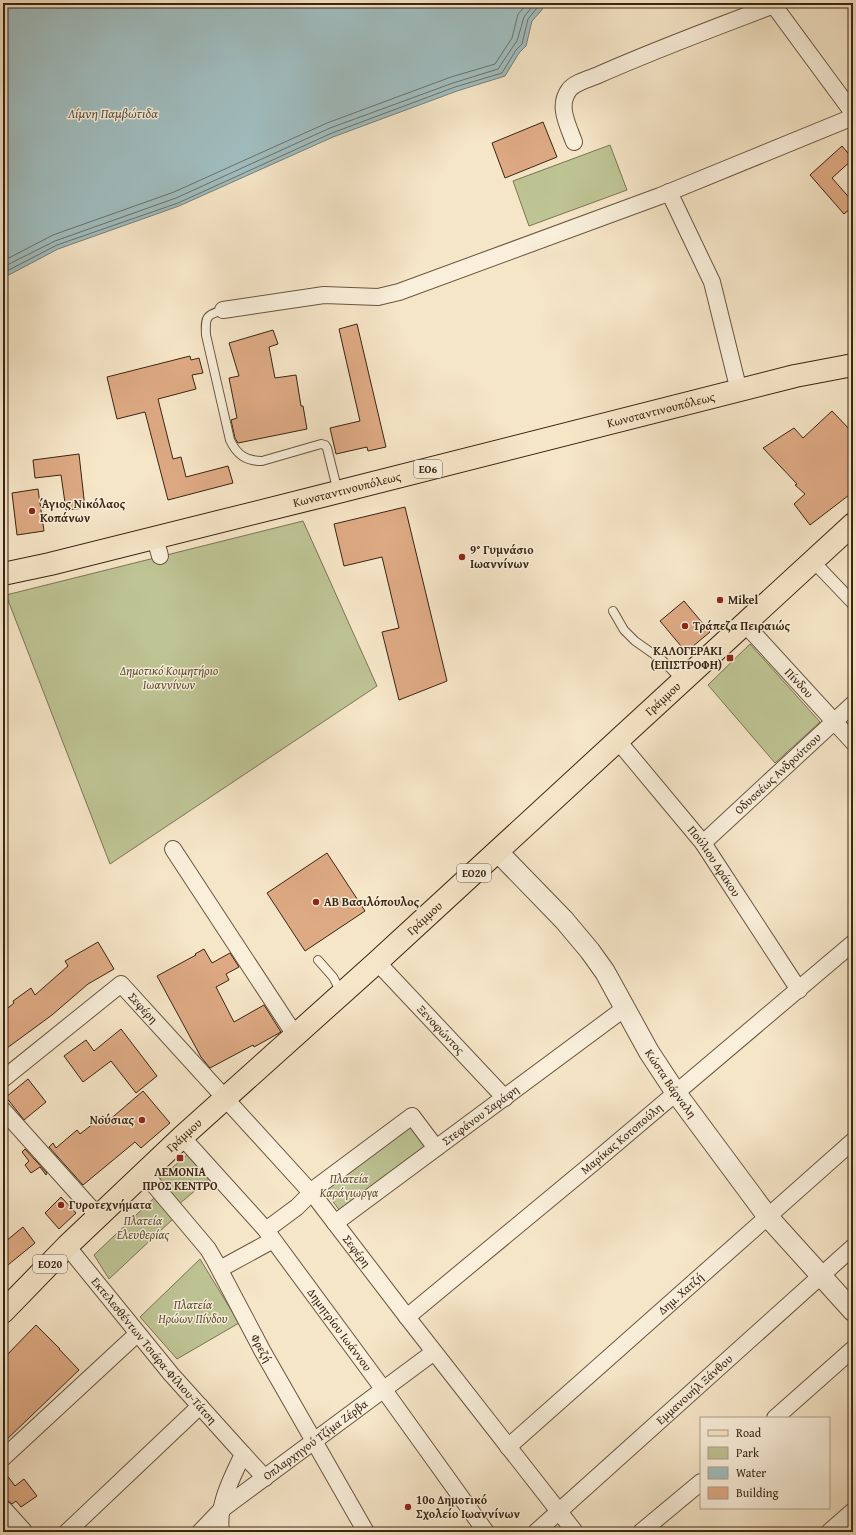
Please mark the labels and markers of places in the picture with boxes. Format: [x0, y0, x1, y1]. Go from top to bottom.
place label: Άγιος Νικόλαος Κοπάνων [40, 495, 126, 526]
marker: Άγιος Νικόλαος Κοπάνων [27, 506, 37, 516]
place label: 9° Γυμνάσιο Ιωαννίνων [470, 541, 534, 572]
marker: 9° Γυμνάσιο Ιωαννίνων [457, 552, 467, 562]
place label: Mikel [728, 591, 759, 608]
marker: Mikel [715, 595, 725, 605]
place label: Τράπεζα Πειραιώς [693, 617, 790, 634]
marker: Τράπεζα Πειραιώς [680, 621, 690, 631]
place label: ΚΑΛΟΓΕΡΑΚΙ (ΕΠΙΣΤΡΟΦΗ) [650, 642, 722, 673]
marker: ΚΑΛΟΓΕΡΑΚΙ (ΕΠΙΣΤΡΟΦΗ) [725, 653, 735, 663]
place label: ΑΒ Βασιλόπουλος [324, 893, 420, 910]
marker: ΑΒ Βασιλόπουλος [311, 897, 321, 907]
place label: Νούσιας [90, 1111, 134, 1128]
marker: Νούσιας [137, 1115, 147, 1125]
marker: ΛΕΜΟΝΙΑ ΠΡΟΣ ΚΕΝΤΡΟ [175, 1153, 185, 1163]
place label: ΛΕΜΟΝΙΑ ΠΡΟΣ ΚΕΝΤΡΟ [142, 1163, 218, 1194]
place label: Γυροτεχνήματα [69, 1196, 152, 1213]
marker: Γυροτεχνήματα [56, 1200, 66, 1210]
place label: 10ο Δημοτικό Σχολείο Ιωαννίνων [416, 1491, 520, 1522]
marker: 10ο Δημοτικό Σχολείο Ιωαννίνων [403, 1502, 413, 1512]

